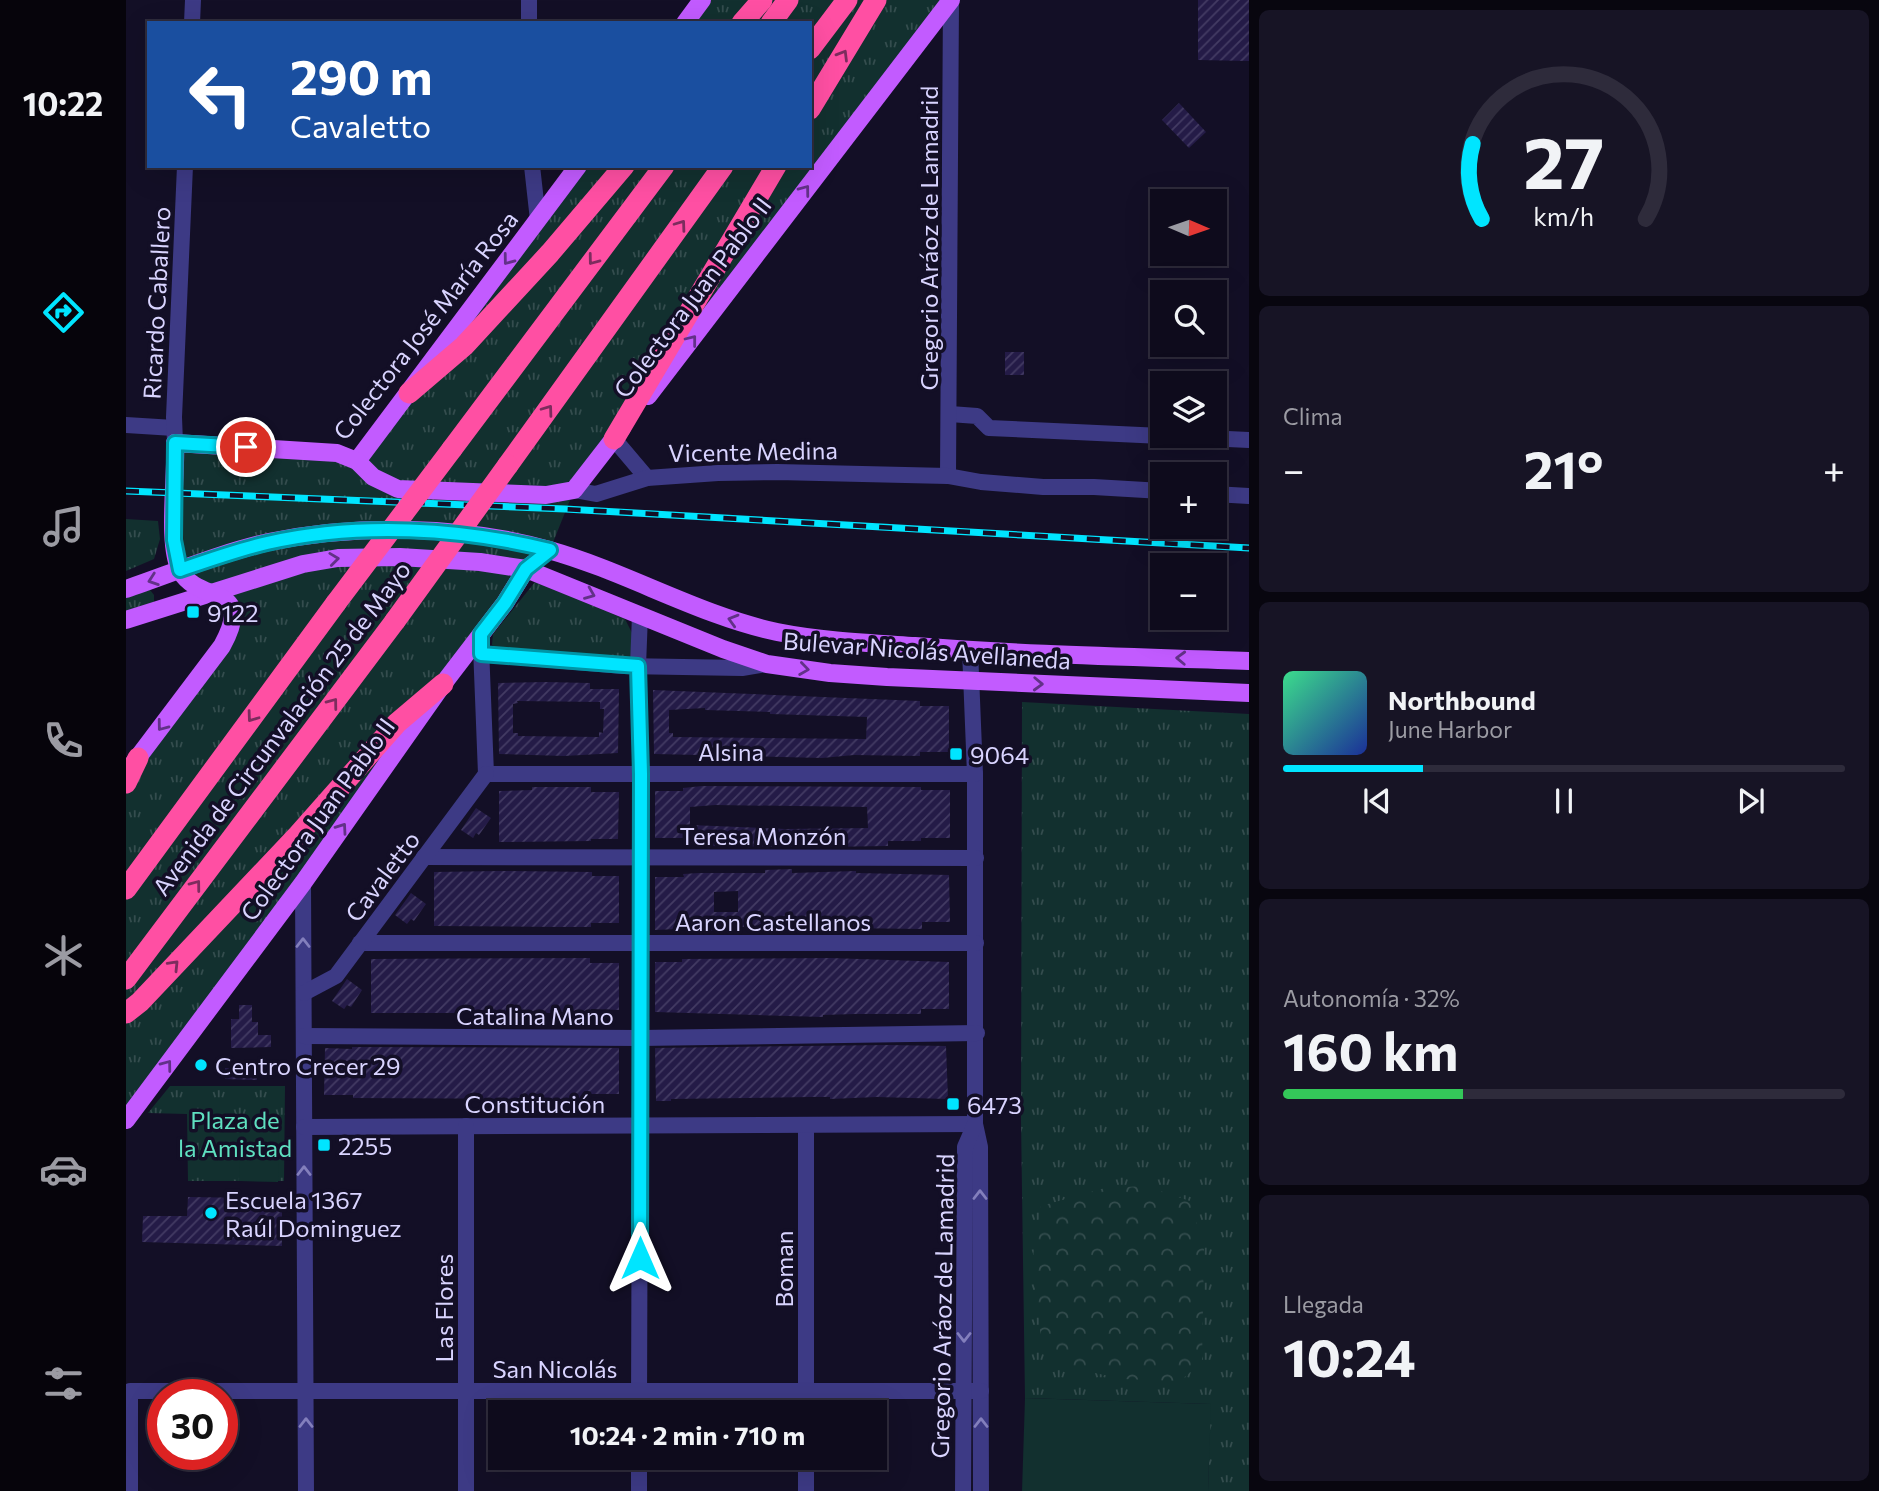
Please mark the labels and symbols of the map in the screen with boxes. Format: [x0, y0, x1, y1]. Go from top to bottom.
one-way arrow [835, 49, 848, 62]
street label: Gregorio Aráoz de Lamadrid [914, 86, 943, 390]
one-way arrow [797, 186, 809, 198]
north arrow [1150, 189, 1227, 266]
street label: Colectora Juan Pablo II [607, 191, 777, 403]
street label: Colectora José María Rosa [327, 205, 523, 445]
street label: Ricardo Caballero [136, 206, 176, 400]
one-way arrow [672, 220, 685, 233]
one-way arrow [504, 252, 516, 265]
one-way arrow [589, 252, 602, 265]
one-way arrow [684, 335, 697, 348]
one-way arrow [540, 405, 552, 418]
pin [216, 417, 276, 477]
street label: Vicente Medina [668, 435, 838, 467]
one-way arrow [329, 551, 340, 566]
street label: Avenida de Circunvalación 25 de Mayo [146, 555, 416, 901]
one-way arrow [148, 571, 160, 585]
one-way arrow [582, 586, 595, 600]
place label: 9122 [207, 598, 258, 627]
marker: 9122 [185, 604, 201, 620]
one-way arrow [727, 613, 739, 628]
street label: Bulevar Nicolás Avellaneda [782, 625, 1072, 675]
one-way arrow [1175, 651, 1186, 666]
one-way arrow [798, 661, 809, 676]
one-way arrow [1033, 676, 1044, 691]
one-way arrow [324, 699, 337, 711]
one-way arrow [248, 709, 261, 722]
street label: Colectora Juan Pablo II [234, 712, 400, 926]
one-way arrow [158, 718, 170, 730]
street label: Alsina [698, 737, 764, 766]
place label: 9064 [970, 740, 1029, 769]
marker: 9064 [948, 746, 964, 762]
street label: Teresa Monzón [679, 821, 847, 850]
one-way arrow [334, 822, 347, 835]
street label: Cavaletto [339, 825, 425, 927]
one-way arrow [188, 881, 201, 893]
street label: Aaron Castellanos [675, 907, 871, 936]
one-way arrow [295, 938, 311, 948]
one-way arrow [166, 960, 179, 973]
street label: Catalina Mano [456, 1001, 614, 1030]
place label: Centro Crecer 29 [215, 1051, 401, 1080]
marker: Centro Crecer 29 [193, 1057, 209, 1073]
one-way arrow [159, 1061, 171, 1073]
street label: Constitución [465, 1089, 605, 1118]
place label: 6473 [967, 1090, 1022, 1119]
marker: 6473 [945, 1096, 961, 1112]
park label: Plaza de la Amistad [178, 1105, 292, 1162]
place label: 2255 [338, 1131, 392, 1160]
marker: 2255 [316, 1137, 332, 1153]
street label: Gregorio Aráoz de Lamadrid [925, 1153, 959, 1459]
one-way arrow [296, 1165, 312, 1176]
place label: Escuela 1367 Raúl Dominguez [225, 1185, 402, 1242]
one-way arrow [972, 1190, 988, 1200]
marker: Escuela 1367 Raúl Dominguez [203, 1205, 219, 1221]
position arrow [603, 1221, 677, 1295]
street label: Boman [769, 1230, 798, 1308]
street label: Las Flores [429, 1254, 458, 1362]
one-way arrow [956, 1333, 972, 1343]
street label: San Nicolás [493, 1354, 617, 1383]
speed limit sign: 30 [147, 1379, 238, 1470]
one-way arrow [298, 1417, 314, 1428]
one-way arrow [973, 1417, 989, 1428]

